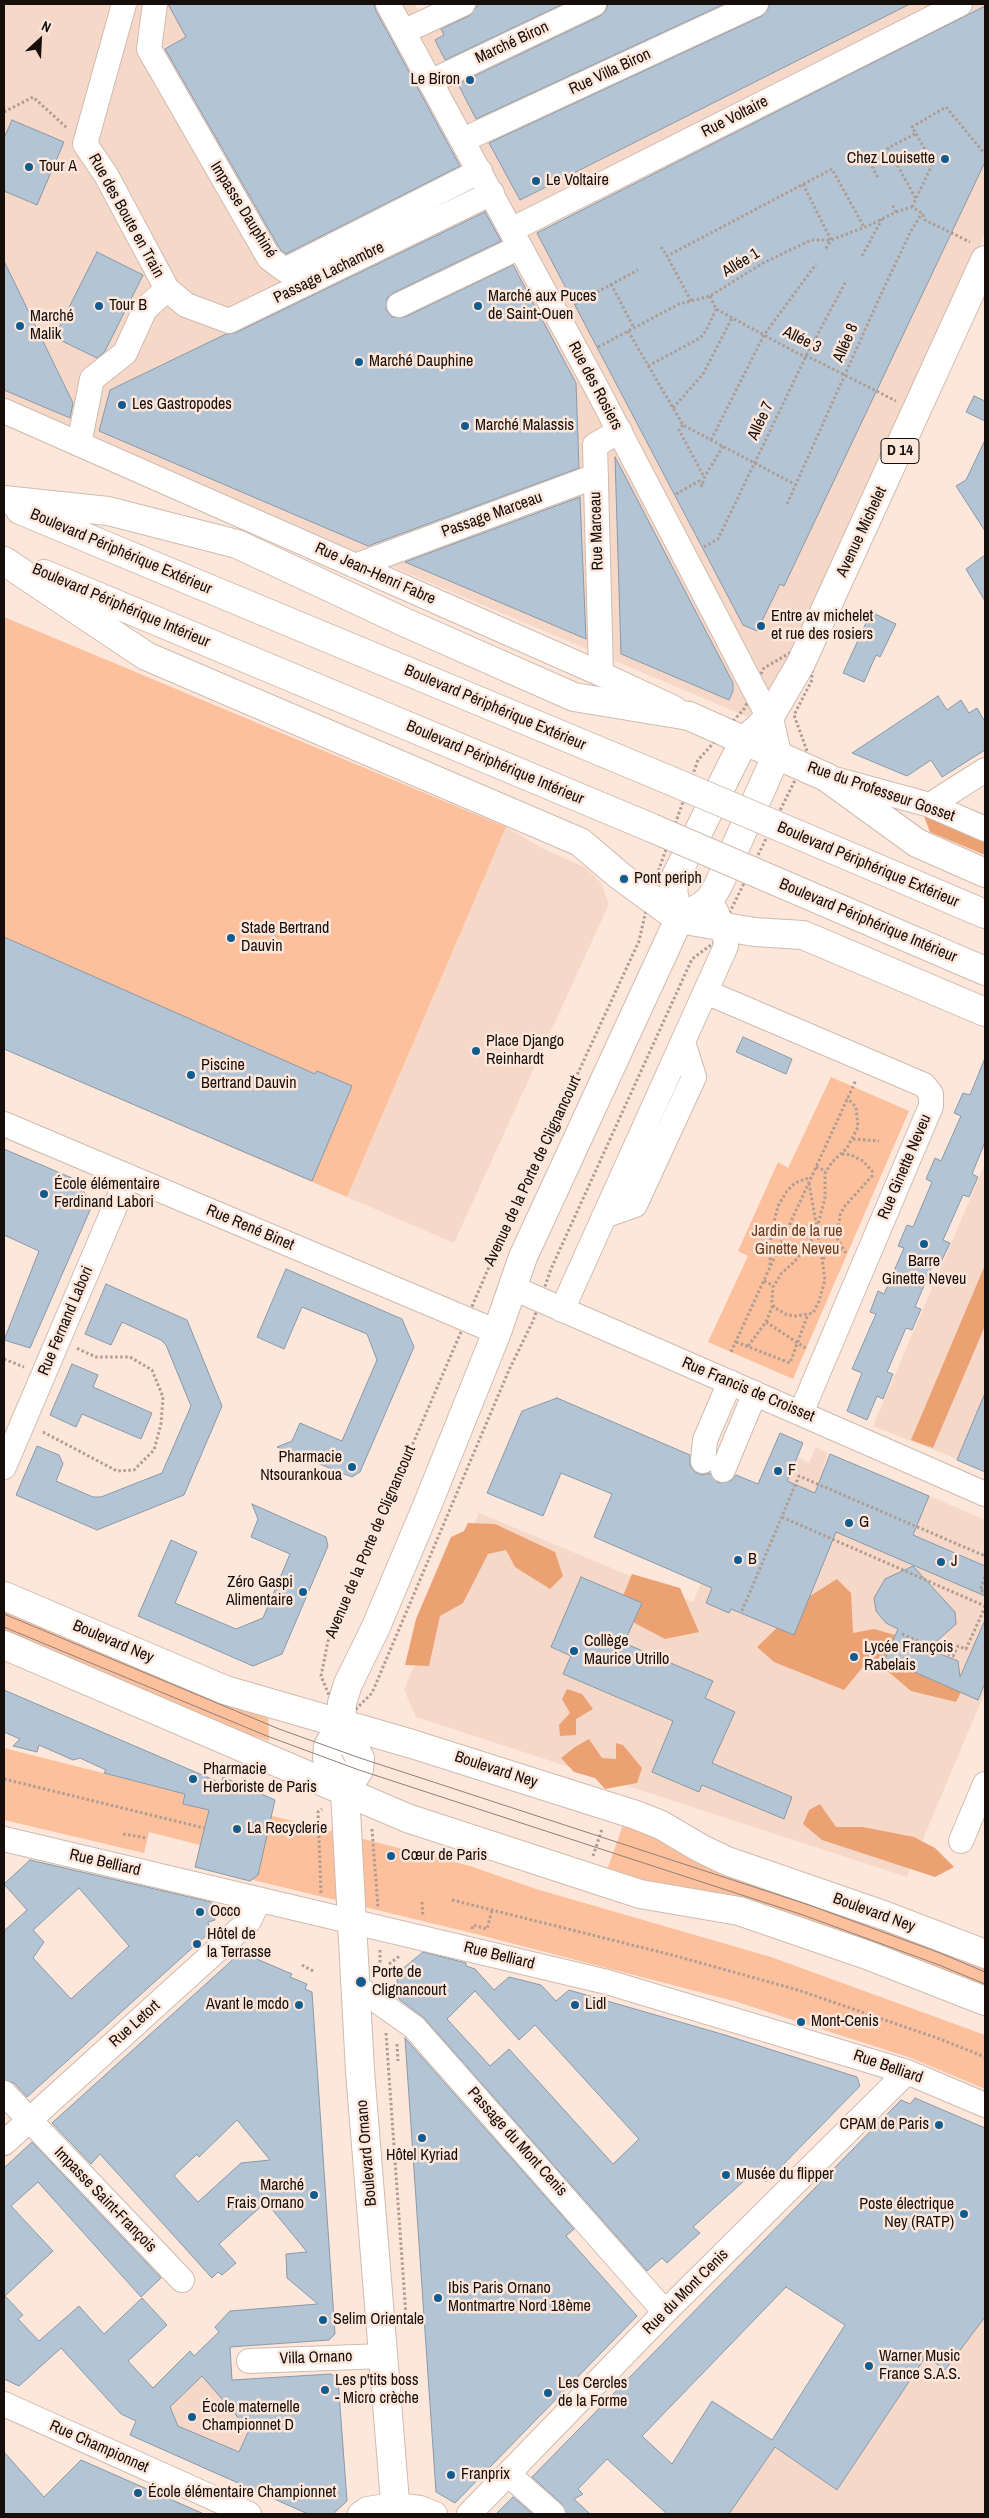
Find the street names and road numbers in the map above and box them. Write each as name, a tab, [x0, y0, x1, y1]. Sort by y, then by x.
street label: Marché Biron	[472, 18, 552, 68]
street label: Rue Villa Biron	[566, 45, 654, 99]
street label: Rue Voltaire	[698, 92, 772, 142]
street label: Rue des Boute en Train	[84, 151, 168, 281]
street label: Impasse Dauphiné	[206, 158, 280, 262]
street label: Passage Lachambre	[271, 238, 387, 308]
street label: Allée 1	[719, 244, 763, 282]
street label: Allée 8	[829, 321, 863, 365]
street label: Allée 3	[780, 323, 824, 357]
street label: Rue des Rosiers	[564, 338, 626, 434]
street label: Allée 7	[744, 399, 778, 443]
road number: D 14	[881, 438, 919, 464]
street label: Avenue Michelet	[833, 484, 891, 580]
street label: Passage Marceau	[439, 488, 545, 542]
street label: Rue Marceau	[586, 491, 608, 571]
street label: Boulevard Périphérique Extérieur	[27, 505, 215, 599]
street label: Rue Jean-Henri Fabre	[312, 539, 438, 609]
street label: Boulevard Périphérique Intérieur	[29, 560, 213, 652]
street label: Boulevard Périphérique Extérieur	[401, 661, 589, 755]
street label: Boulevard Périphérique Intérieur	[403, 717, 587, 809]
street label: Rue du Professeur Gosset	[805, 758, 957, 826]
street label: Boulevard Périphérique Extérieur	[774, 818, 962, 912]
street label: Boulevard Périphérique Intérieur	[776, 875, 960, 967]
street label: Avenue de la Porte de Clignancourt	[480, 1073, 586, 1269]
street label: Rue Ginette Neveu	[874, 1112, 936, 1222]
street label: Rue René Binet	[203, 1201, 297, 1255]
street label: Rue Fernand Labori	[34, 1263, 98, 1379]
street label: Rue Francis de Croisset	[679, 1353, 817, 1427]
street label: Avenue de la Porte de Clignancourt	[322, 1443, 420, 1641]
street label: Boulevard Ney	[70, 1616, 156, 1668]
street label: Boulevard Ney	[452, 1748, 540, 1792]
street label: Rue Belliard	[68, 1846, 142, 1880]
street label: Boulevard Ney	[830, 1889, 918, 1937]
street label: Rue Belliard	[462, 1938, 536, 1974]
street label: Rue Letort	[106, 1996, 164, 2052]
street label: Rue Belliard	[851, 2046, 925, 2088]
street label: Passage du Mont Cenis	[463, 2084, 571, 2200]
street label: Boulevard Ornano	[353, 2099, 381, 2207]
street label: Impasse Saint-François	[50, 2143, 160, 2257]
street label: Rue du Mont Cenis	[639, 2245, 733, 2339]
street label: Villa Ornano	[279, 2347, 353, 2369]
street label: Rue Championnet	[46, 2417, 152, 2477]

